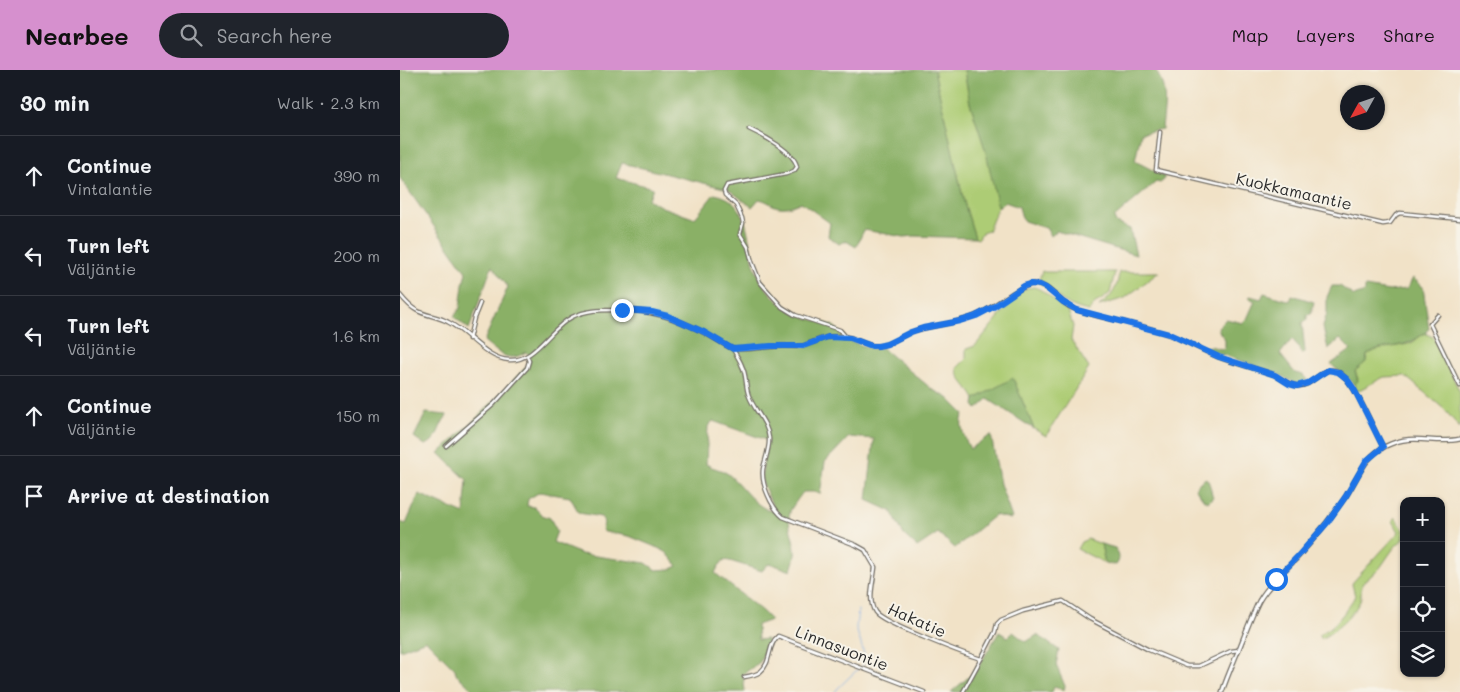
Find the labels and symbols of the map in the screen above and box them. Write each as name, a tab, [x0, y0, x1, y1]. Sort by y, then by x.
north arrow	[1340, 85, 1385, 130]
street label: Kuokkamaantie	[1234, 167, 1354, 214]
route end	[611, 299, 634, 322]
route start	[1265, 568, 1288, 591]
street label: Hakatie	[885, 597, 950, 642]
street label: Linnasuontie	[793, 620, 892, 675]

